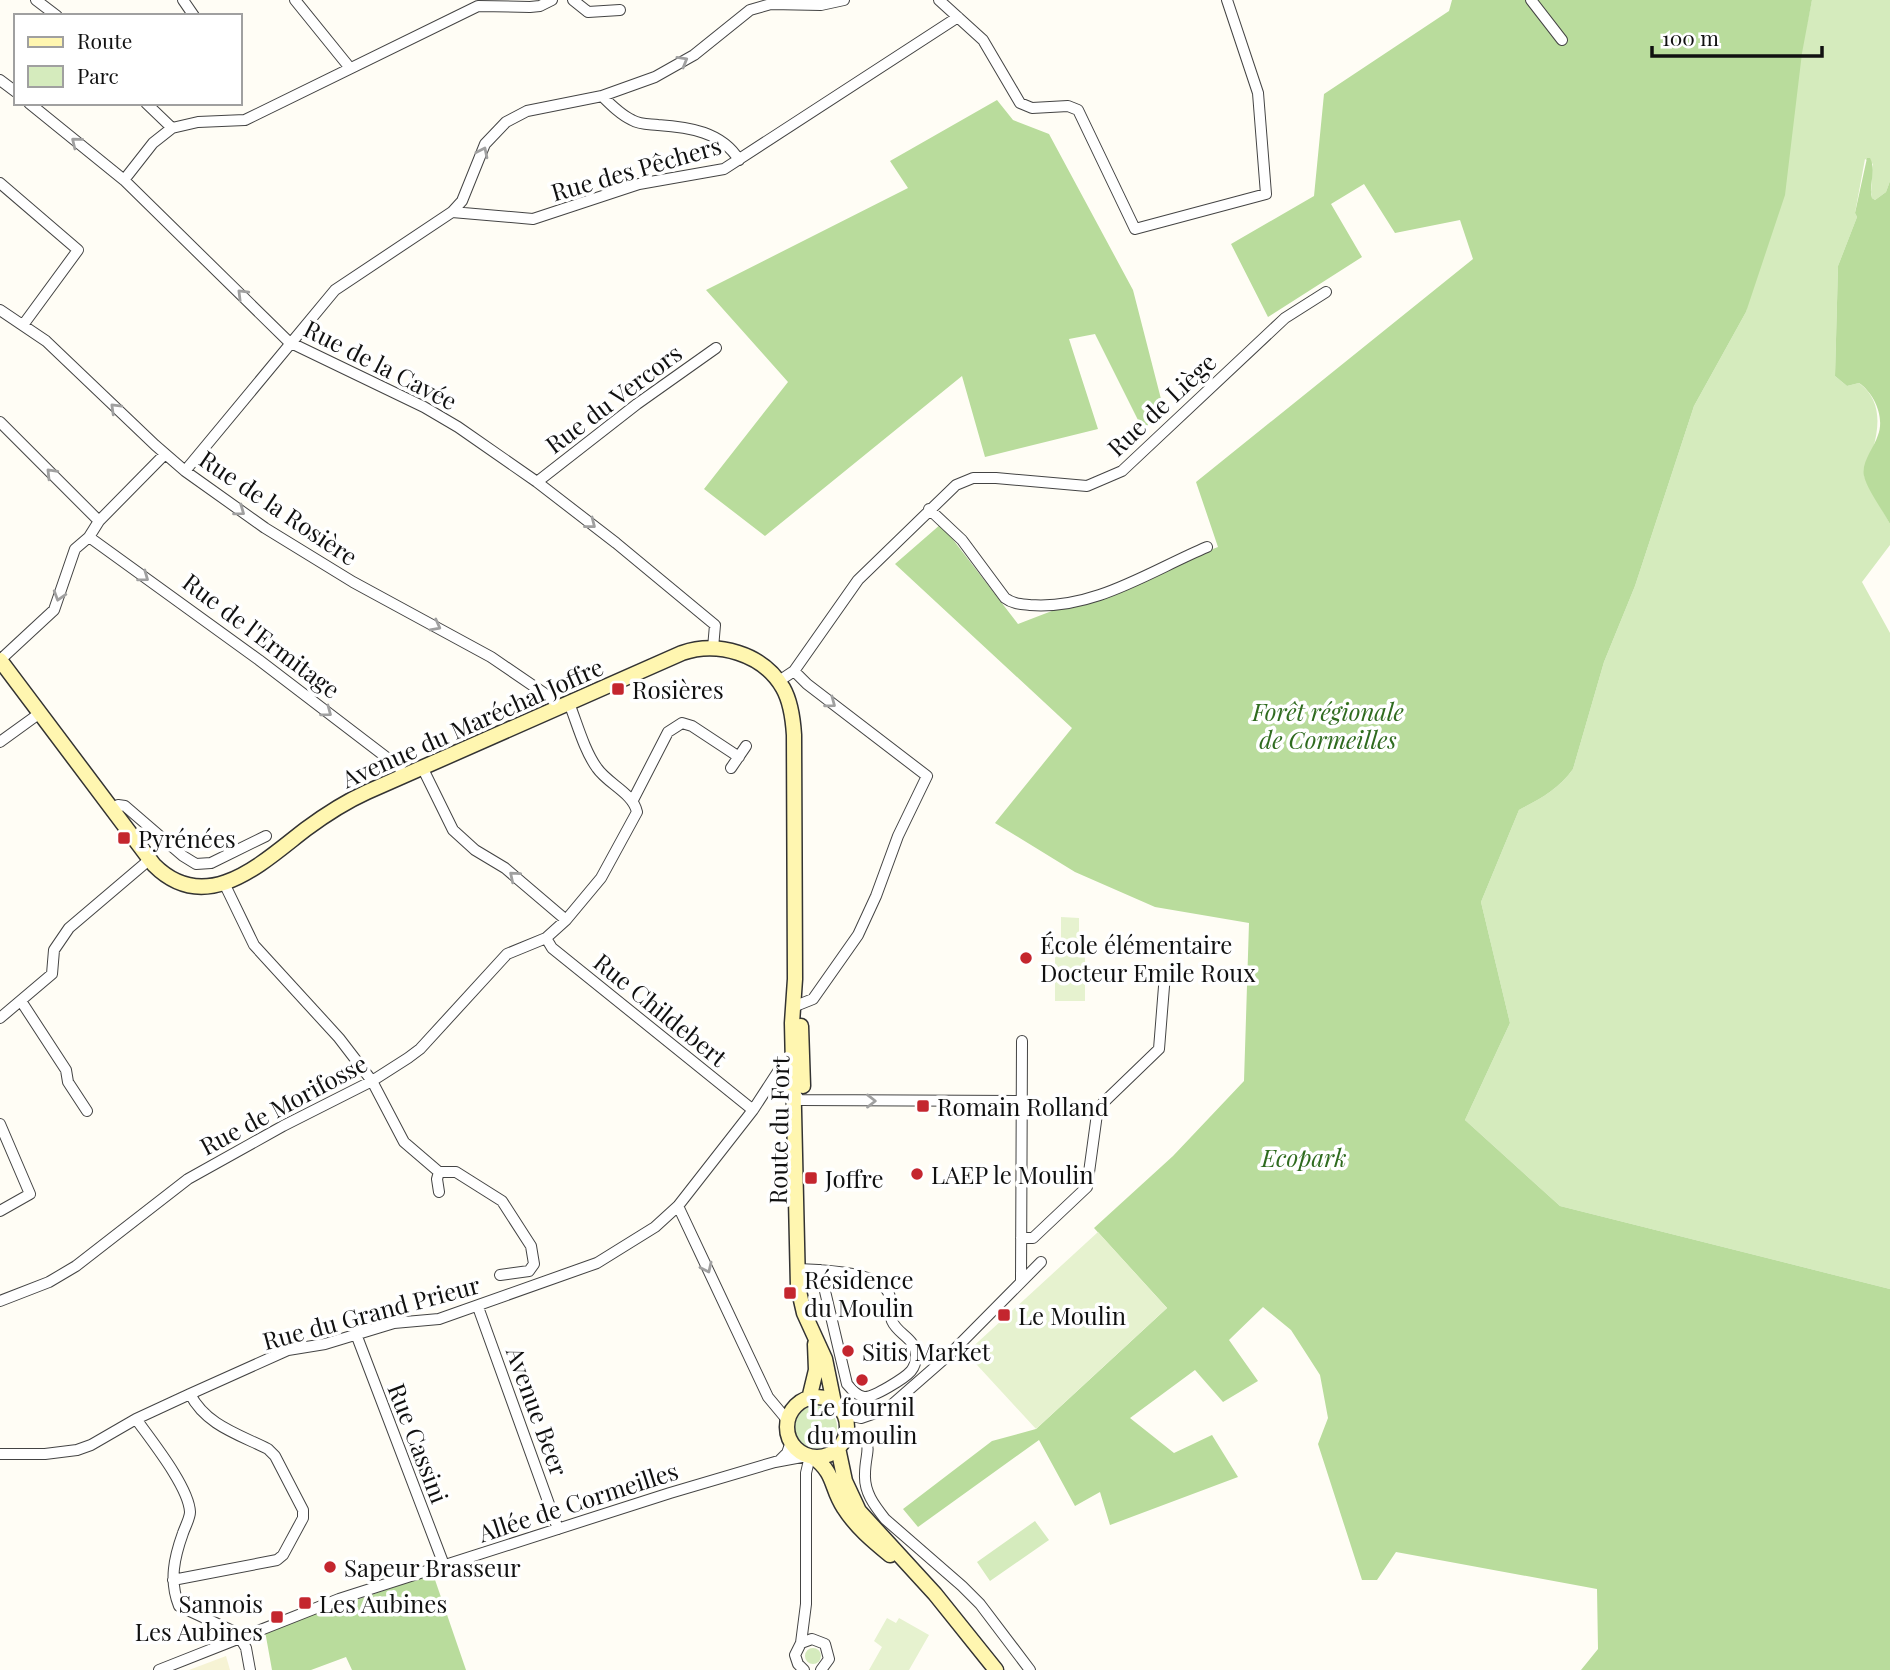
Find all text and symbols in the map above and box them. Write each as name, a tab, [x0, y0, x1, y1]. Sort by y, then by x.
legend	[14, 14, 242, 105]
scale bar	[1652, 14, 1822, 58]
text: 100 m	[1662, 23, 1719, 51]
text: Route	[77, 26, 132, 54]
one-way arrow	[676, 56, 689, 69]
text: Parc	[77, 61, 119, 89]
street label: Rue des Pêchers	[547, 128, 725, 208]
one-way arrow	[72, 137, 84, 150]
one-way arrow	[475, 147, 489, 159]
one-way arrow	[237, 289, 250, 302]
street label: Rue de la Cavée	[299, 312, 463, 416]
street label: Rue du Vercors	[538, 336, 688, 460]
street label: Rue de Liège	[1100, 345, 1222, 463]
one-way arrow	[110, 403, 123, 416]
street label: Rue de la Rosière	[194, 442, 364, 572]
one-way arrow	[46, 469, 59, 482]
one-way arrow	[232, 503, 245, 515]
one-way arrow	[583, 516, 596, 529]
street label: Rue de l'Ermitage	[177, 565, 347, 705]
one-way arrow	[137, 569, 149, 581]
one-way arrow	[52, 590, 67, 602]
one-way arrow	[429, 618, 441, 631]
street label: Avenue du Maréchal Joffre	[335, 650, 608, 795]
place label: Rosières	[632, 673, 724, 705]
marker: Rosières	[610, 681, 626, 697]
one-way arrow	[824, 695, 836, 708]
park label: Forêt régionale de Cormeilles	[1251, 695, 1404, 755]
one-way arrow	[320, 704, 332, 717]
place label: Pyrénées	[138, 822, 236, 854]
marker: Pyrénées	[116, 830, 132, 846]
one-way arrow	[510, 872, 523, 884]
place label: École élémentaire Docteur Emile Roux	[1040, 928, 1256, 988]
street label: Rue Childebert	[588, 945, 735, 1073]
marker: École élémentaire Docteur Emile Roux	[1018, 950, 1034, 966]
street label: Rue de Morifosse	[194, 1046, 372, 1162]
street label: Route du Fort	[761, 1055, 795, 1205]
place label: Romain Rolland	[937, 1090, 1109, 1122]
one-way arrow	[865, 1093, 876, 1108]
marker: Romain Rolland	[915, 1098, 931, 1114]
park label: Ecopark	[1260, 1141, 1347, 1173]
place label: LAEP le Moulin	[931, 1158, 1094, 1190]
place label: Joffre	[824, 1162, 884, 1194]
marker: LAEP le Moulin	[909, 1166, 925, 1182]
marker: Joffre	[803, 1170, 819, 1186]
one-way arrow	[699, 1261, 713, 1273]
place label: Résidence du Moulin	[804, 1263, 914, 1323]
street label: Rue du Grand Prieur	[259, 1268, 484, 1356]
marker: Résidence du Moulin	[782, 1285, 798, 1301]
place label: Le Moulin	[1018, 1299, 1126, 1331]
marker: Le Moulin	[996, 1307, 1012, 1323]
place label: Sitis Market	[862, 1335, 991, 1367]
street label: Avenue Beer	[500, 1341, 576, 1480]
marker: Sitis Market	[840, 1343, 856, 1359]
marker: Le fournil du moulin	[854, 1372, 870, 1388]
street label: Rue Cassini	[381, 1378, 457, 1508]
place label: Le fournil du moulin	[807, 1390, 917, 1450]
street label: Allée de Cormeilles	[473, 1454, 682, 1549]
place label: Sapeur Brasseur	[344, 1551, 521, 1583]
marker: Sapeur Brasseur	[322, 1559, 338, 1575]
place label: Sannois Les Aubines	[135, 1587, 263, 1647]
place label: Les Aubines	[319, 1587, 447, 1619]
marker: Les Aubines	[297, 1595, 313, 1611]
marker: Sannois Les Aubines	[269, 1609, 285, 1625]

